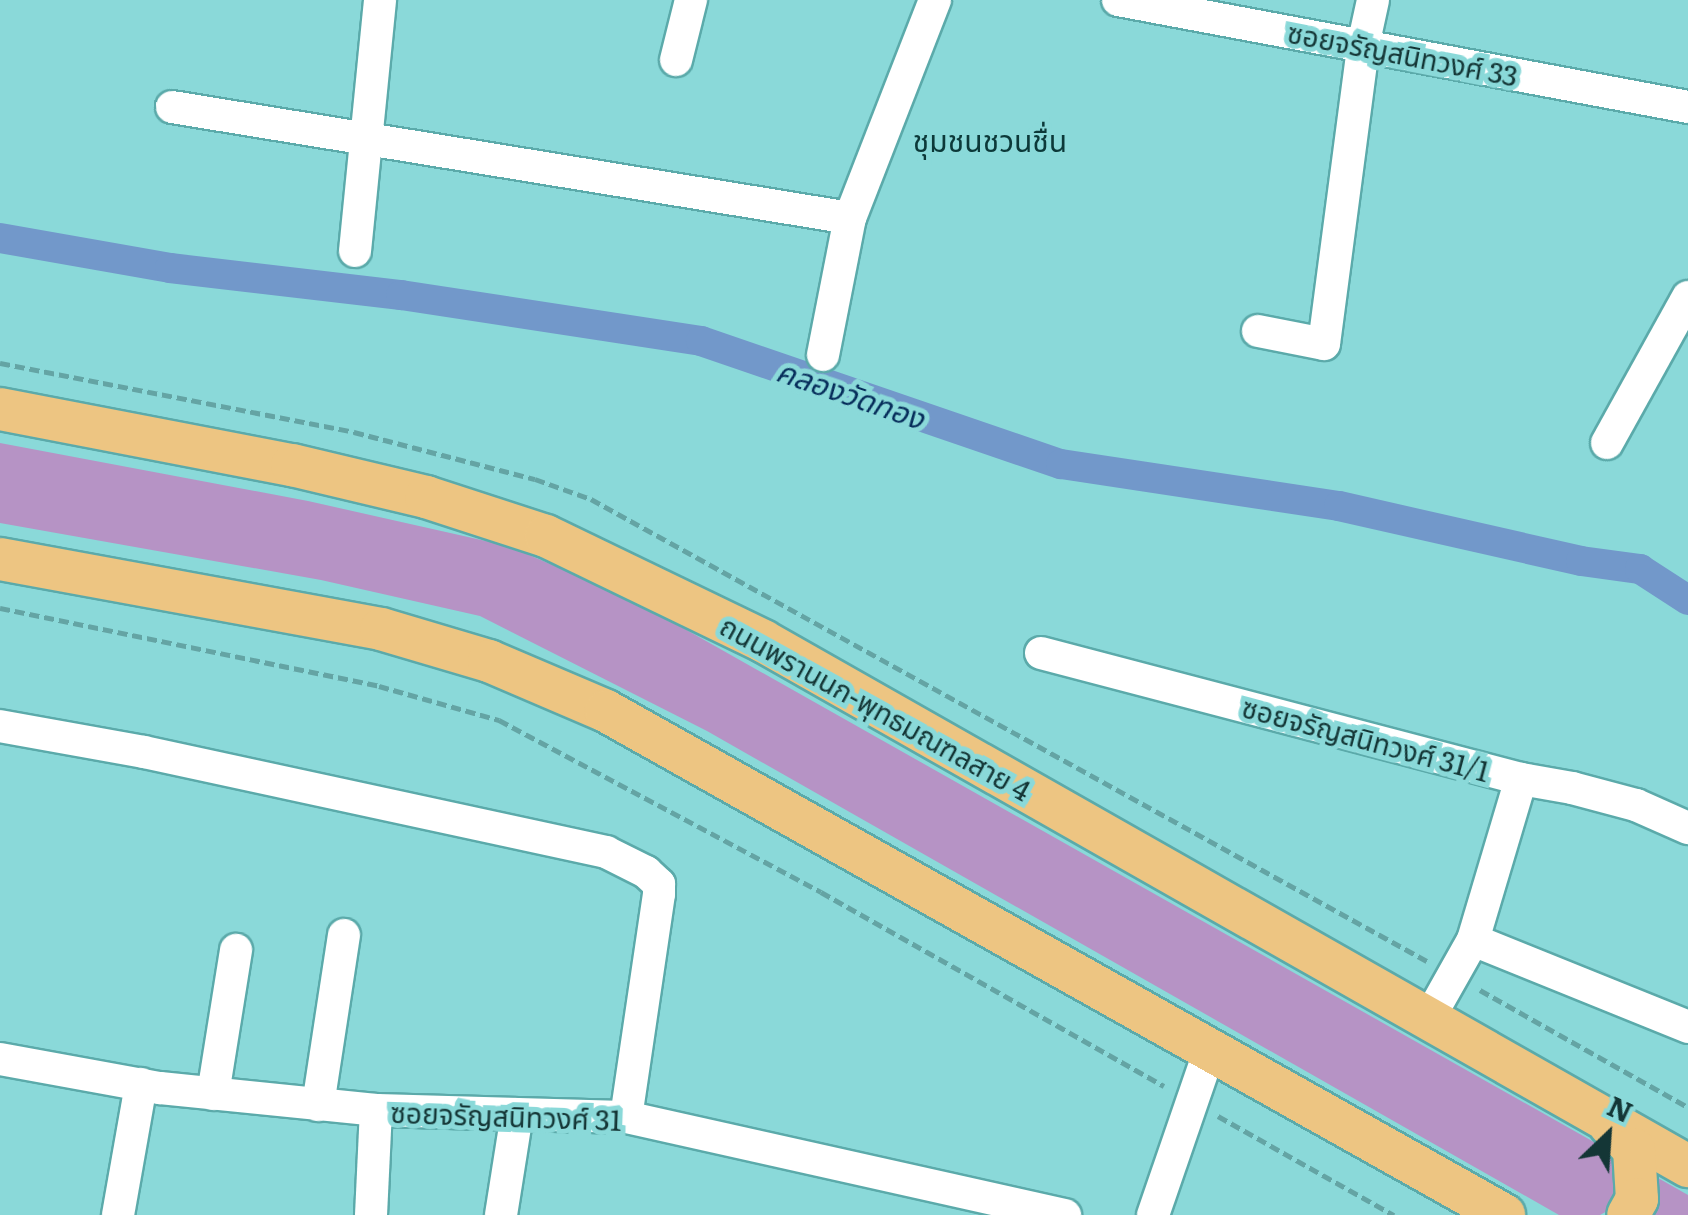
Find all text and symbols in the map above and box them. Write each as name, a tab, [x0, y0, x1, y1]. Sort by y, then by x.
street label: ซอยจรัญสนิทวงศ์ 33	[1285, 14, 1521, 92]
district label: ชุมชนชวนชื่น	[913, 121, 1067, 157]
water label: คลองวัดทอง	[772, 351, 930, 435]
street label: ถนนพรานนก-พุทธมณฑลสาย 4	[715, 608, 1037, 806]
street label: ซอยจรัญสนิทวงศ์ 31/1	[1239, 689, 1493, 787]
text: N	[1601, 1084, 1640, 1132]
north arrow	[1558, 1085, 1658, 1185]
street label: ซอยจรัญสนิทวงศ์ 31	[390, 1094, 622, 1136]

